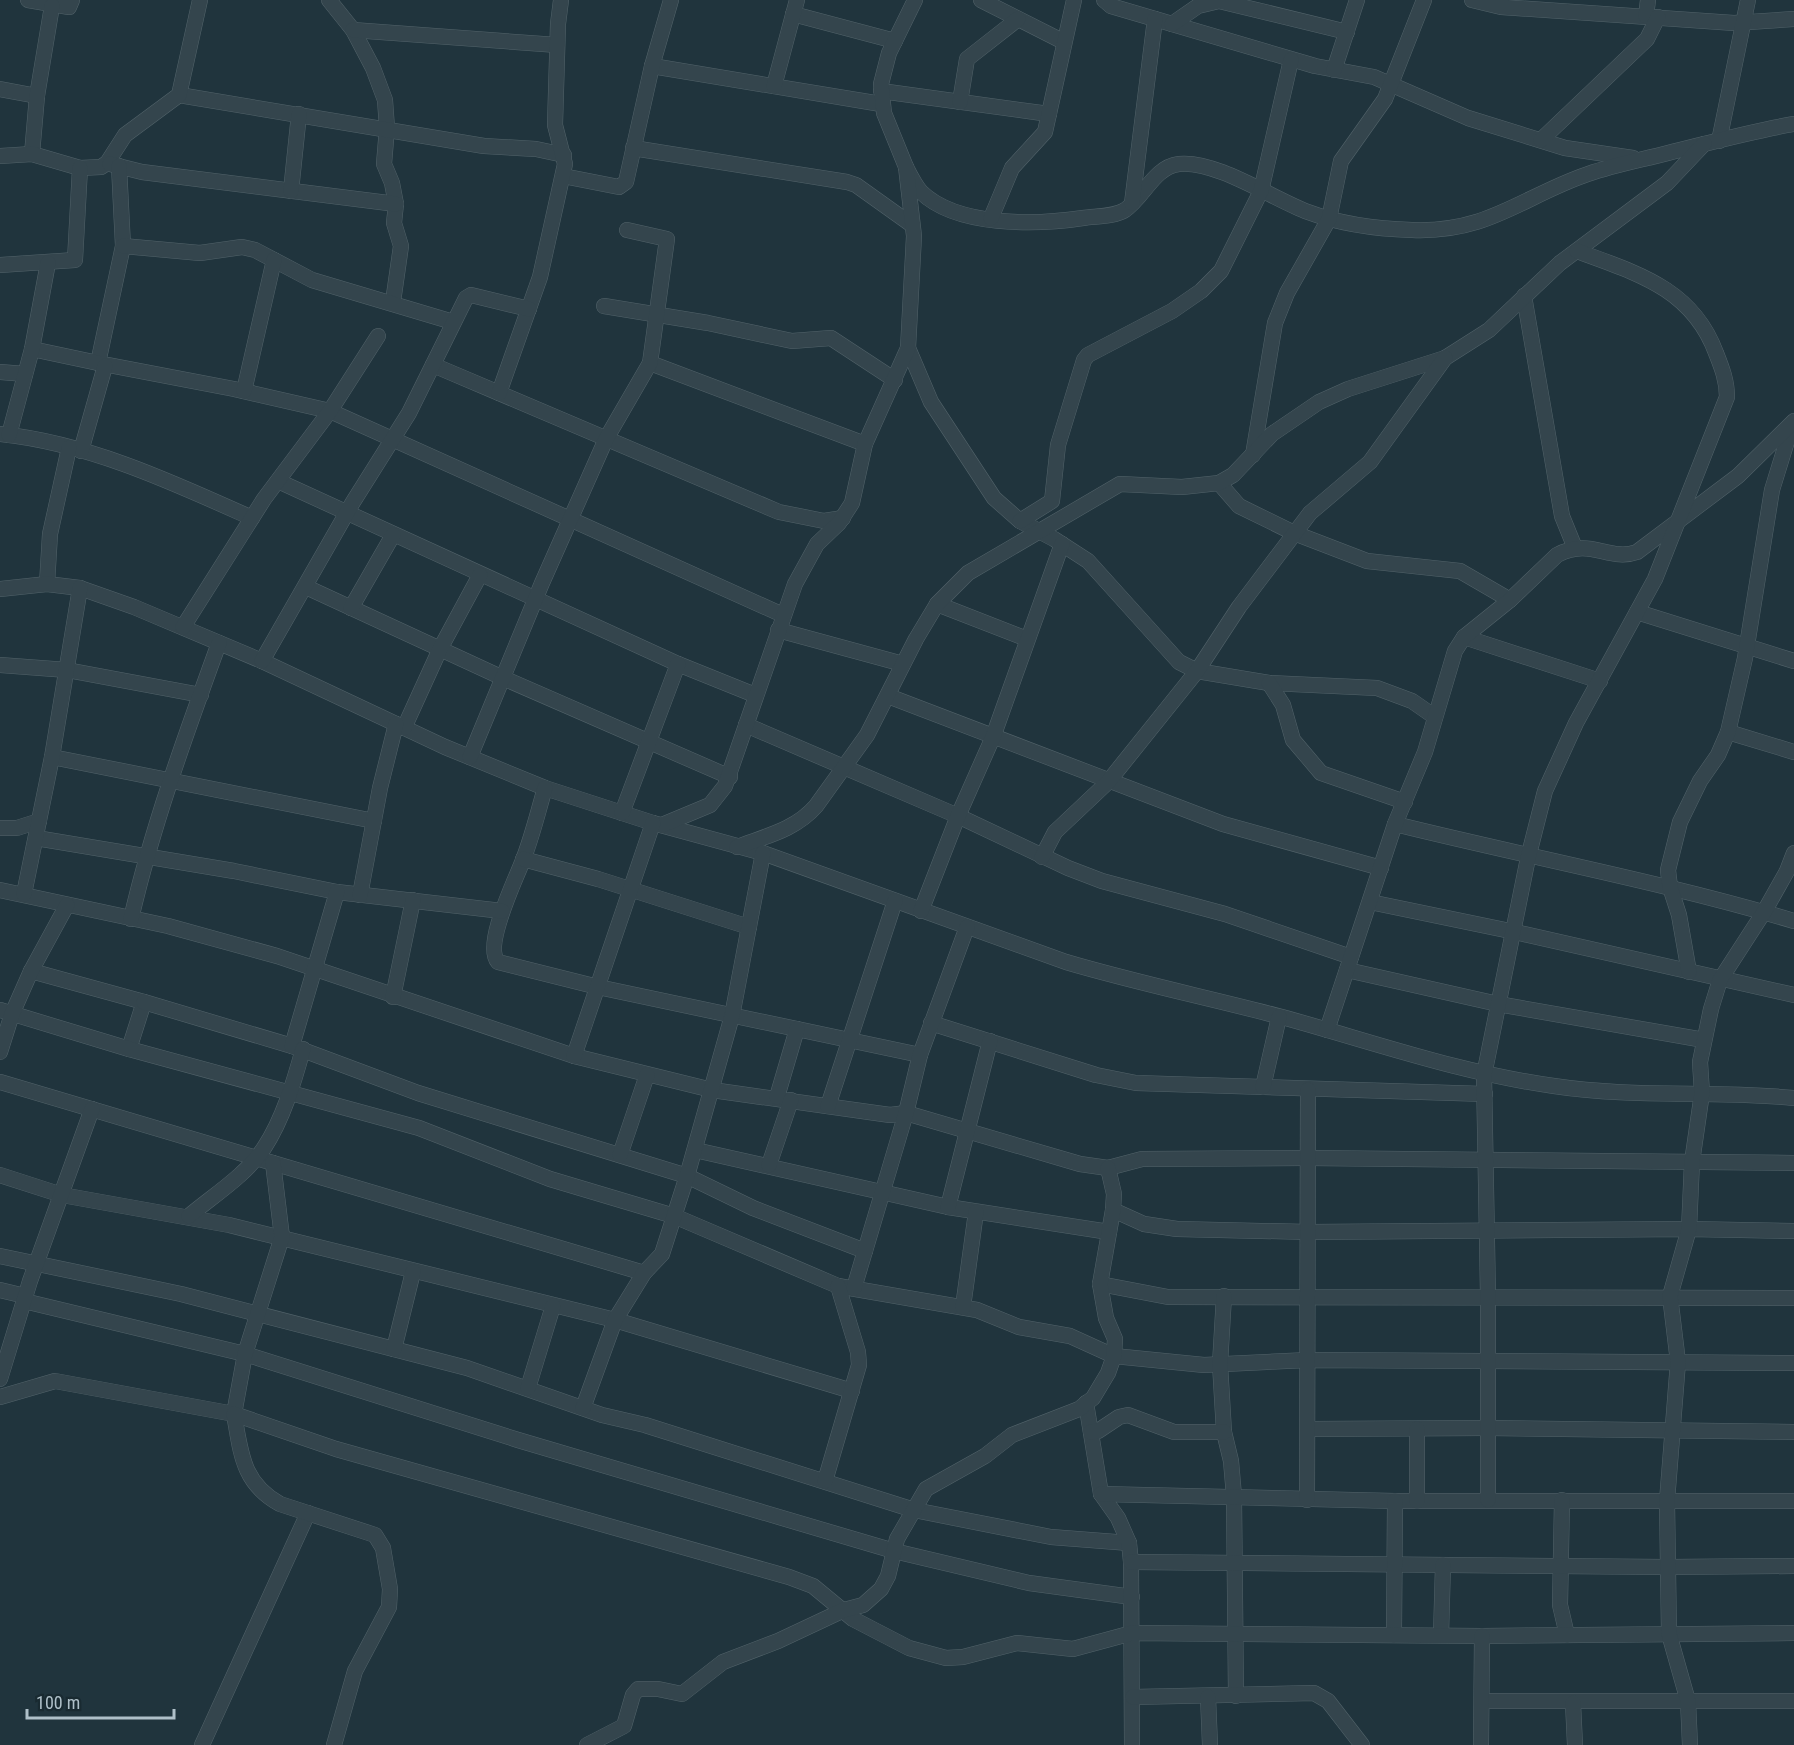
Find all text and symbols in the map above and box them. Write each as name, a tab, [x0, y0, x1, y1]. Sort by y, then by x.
scale bar	[27, 1682, 174, 1720]
text: 100 m	[36, 1692, 80, 1713]

